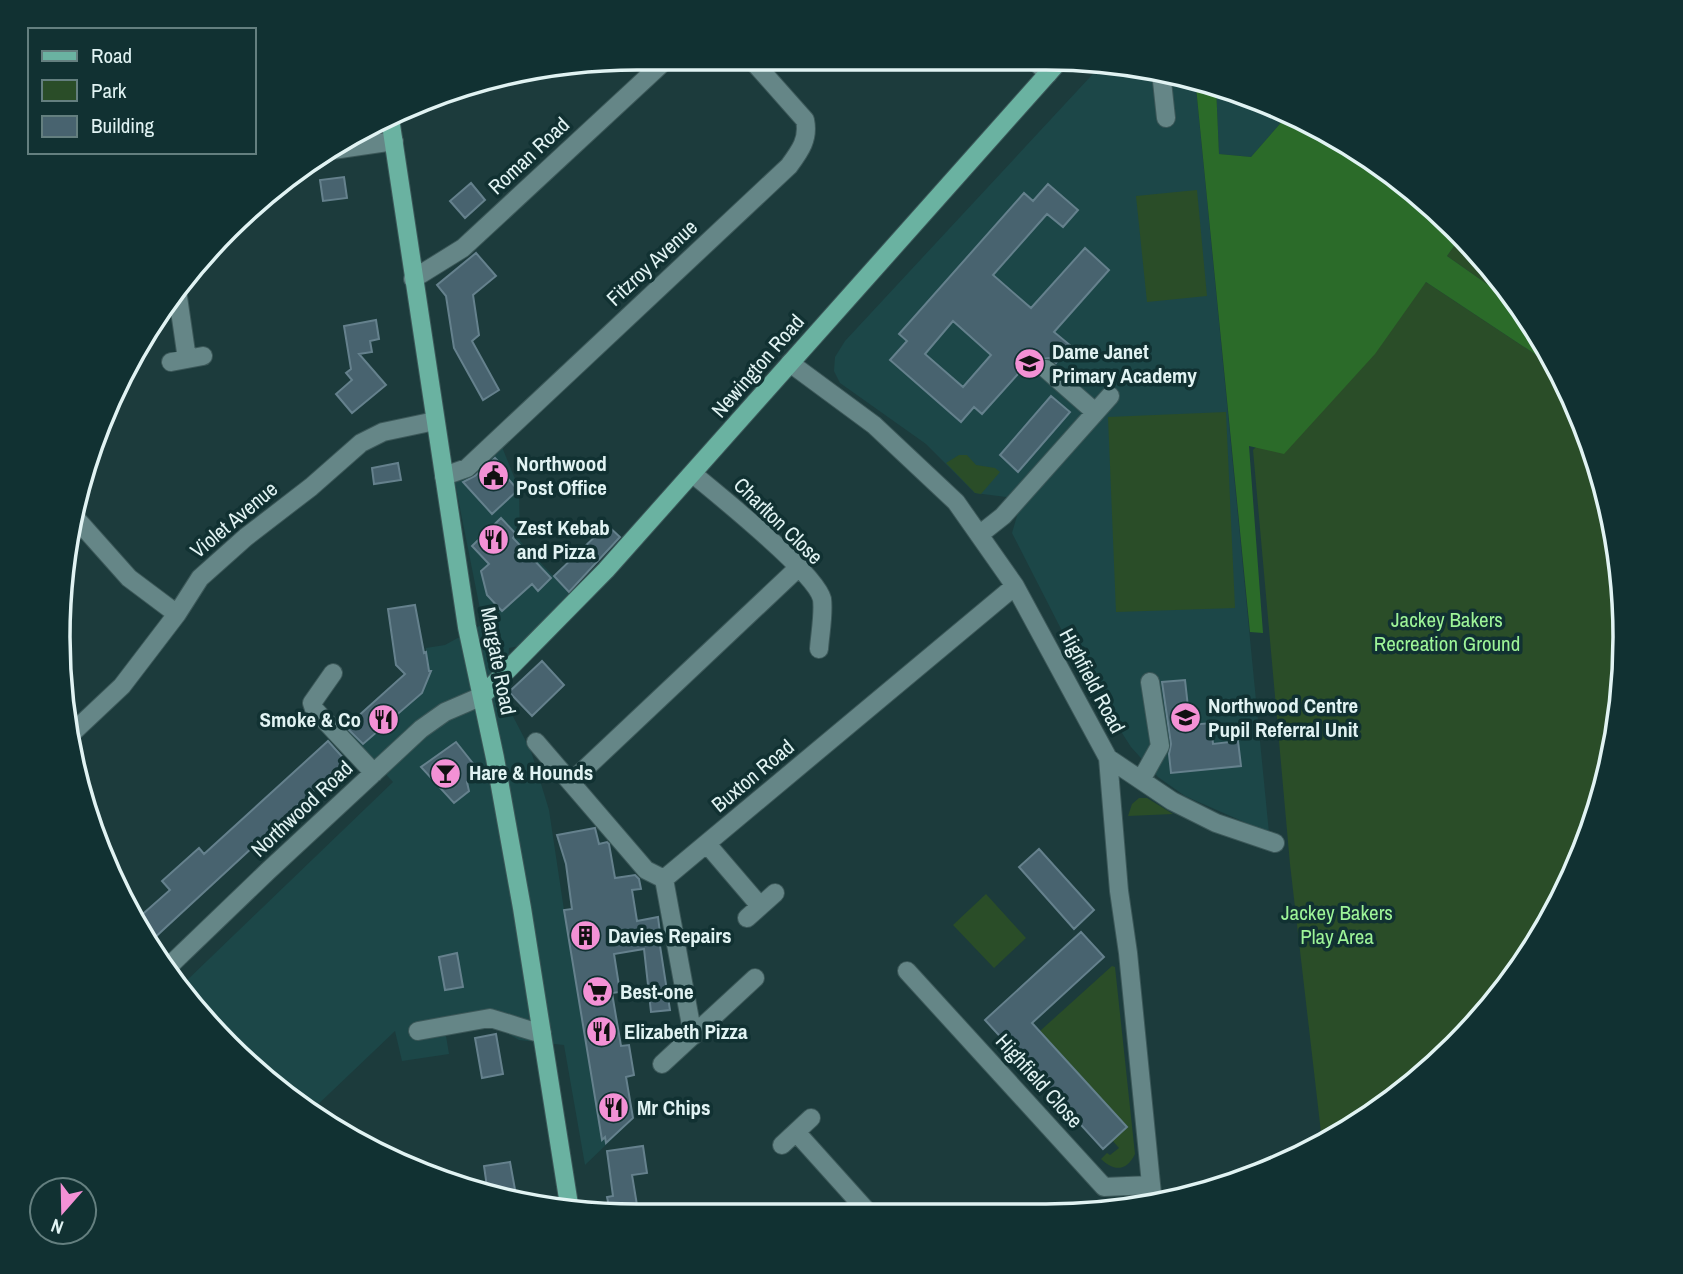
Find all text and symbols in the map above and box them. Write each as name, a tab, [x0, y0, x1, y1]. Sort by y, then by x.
legend	[28, 28, 256, 154]
text: Road	[91, 41, 132, 70]
text: Park	[91, 76, 127, 105]
street label: Roman Road	[482, 110, 576, 201]
text: Building	[91, 111, 155, 140]
street label: Fitzroy Avenue	[600, 213, 703, 312]
street label: Newington Road	[705, 308, 811, 424]
place label: Dame Janet Primary Academy	[1052, 337, 1197, 390]
school or university icon: Dame Janet Primary Academy	[1012, 347, 1046, 381]
place label: Northwood Post Office	[516, 449, 607, 502]
public building icon: Northwood Post Office	[476, 459, 510, 493]
street label: Charlton Close	[727, 471, 829, 571]
street label: Violet Avenue	[184, 475, 283, 565]
place label: Zest Kebab and Pizza	[517, 513, 610, 566]
restaurant icon: Zest Kebab and Pizza	[477, 523, 511, 557]
street label: Margate Road	[474, 605, 523, 717]
park label: Jackey Bakers Recreation Ground	[1374, 605, 1520, 658]
street label: Highfield Road	[1053, 623, 1132, 738]
place label: Northwood Centre Pupil Referral Unit	[1208, 691, 1359, 744]
school or university icon: Northwood Centre Pupil Referral Unit	[1168, 701, 1202, 735]
restaurant icon: Smoke & Co	[367, 703, 401, 737]
place label: Smoke & Co	[260, 705, 361, 734]
street label: Buxton Road	[705, 733, 800, 819]
street label: Northwood Road	[245, 754, 359, 863]
bar icon: Hare & Hounds	[429, 756, 463, 790]
place label: Hare & Hounds	[469, 758, 593, 787]
park label: Jackey Bakers Play Area	[1281, 898, 1393, 951]
building icon: Davies Repairs	[568, 919, 602, 953]
place label: Davies Repairs	[608, 921, 731, 950]
supermarket icon: Best-one	[580, 975, 614, 1009]
place label: Best-one	[620, 977, 694, 1006]
restaurant icon: Elizabeth Pizza	[584, 1015, 618, 1049]
place label: Elizabeth Pizza	[624, 1017, 748, 1046]
street label: Highfield Close	[989, 1027, 1090, 1134]
restaurant icon: Mr Chips	[597, 1091, 631, 1125]
place label: Mr Chips	[637, 1093, 711, 1122]
north arrow	[28, 1176, 98, 1246]
text: N	[47, 1213, 67, 1241]

